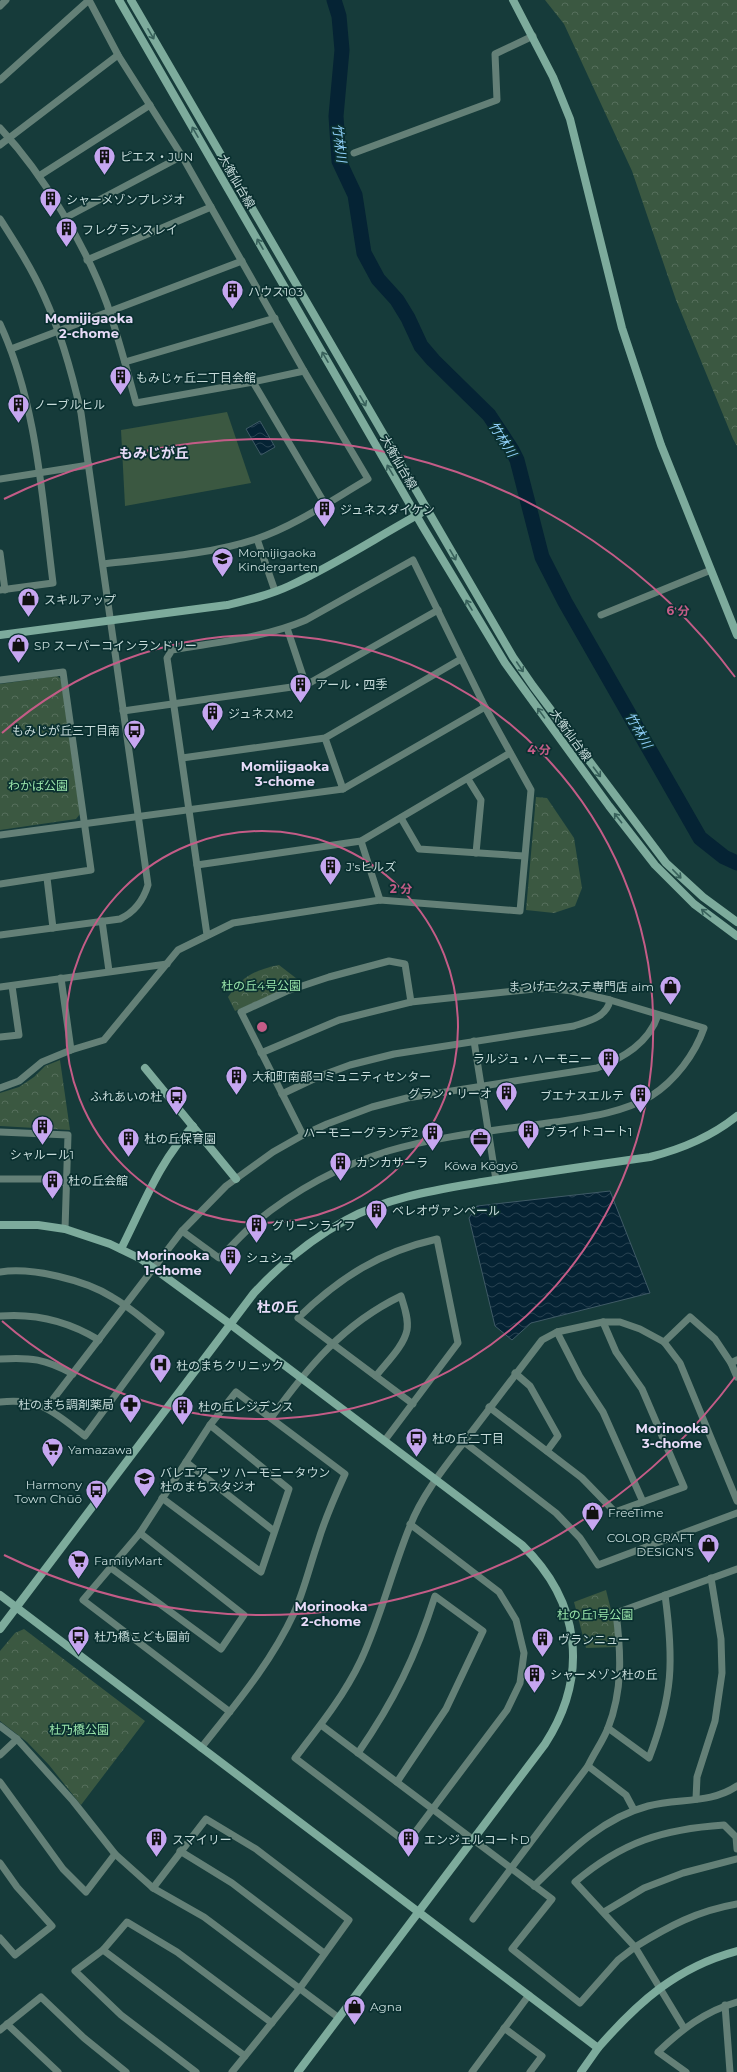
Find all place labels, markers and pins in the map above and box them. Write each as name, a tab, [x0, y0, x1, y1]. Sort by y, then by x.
building icon: ピエス・JUN	[91, 143, 117, 176]
place label: ピエス・JUN	[120, 149, 193, 164]
building icon: シャーメゾンプレジオ	[38, 186, 64, 219]
place label: シャーメゾンプレジオ	[66, 192, 185, 207]
building icon: フレグランスレイ	[54, 216, 80, 249]
place label: フレグランスレイ	[82, 222, 178, 237]
building icon: ハウス103	[220, 278, 246, 311]
place label: ハウス103	[248, 284, 303, 299]
building icon: もみじヶ丘二丁目会館	[107, 364, 133, 397]
place label: もみじヶ丘二丁目会館	[136, 370, 256, 385]
building icon: ノーブルヒル	[5, 391, 31, 424]
place label: ノーブルヒル	[34, 397, 105, 412]
building icon: ジュネスダイケン	[312, 496, 338, 529]
place label: ジュネスダイケン	[340, 502, 435, 517]
place label: Momijigaoka Kindergarten	[238, 545, 318, 574]
school or university icon: Momijigaoka Kindergarten	[210, 546, 236, 579]
shop icon: スキルアップ	[15, 586, 41, 619]
place label: スキルアップ	[44, 592, 116, 607]
shop icon: SP スーパーコインランドリー	[6, 632, 32, 665]
place label: SP スーパーコインランドリー	[34, 638, 197, 653]
building icon: アール・四季	[287, 671, 313, 704]
place label: アール・四季	[316, 677, 387, 692]
building icon: ジュネスM2	[200, 700, 226, 733]
place label: ジュネスM2	[228, 706, 294, 721]
bus stop icon: もみじが丘三丁目南	[122, 717, 148, 750]
place label: もみじが丘三丁目南	[12, 723, 120, 738]
building icon: J'sヒルズ	[317, 853, 343, 886]
place label: J'sヒルズ	[345, 859, 396, 874]
shop icon: まつげエクステ専門店 aim	[657, 973, 683, 1006]
place label: まつげエクステ専門店 aim	[508, 979, 654, 994]
centre of rings	[255, 1020, 269, 1034]
building icon: ラルジュ・ハーモニー	[595, 1045, 621, 1078]
place label: ラルジュ・ハーモニー	[473, 1051, 592, 1066]
building icon: 大和町南部コミュニティセンター	[224, 1063, 250, 1096]
place label: 大和町南部コミュニティセンター	[252, 1069, 431, 1084]
building icon: グラン・リーオ	[494, 1080, 520, 1113]
building icon: ブエナスエルテ	[627, 1082, 653, 1115]
bus stop icon: ふれあいの杜	[164, 1083, 190, 1116]
place label: グラン・リーオ	[408, 1086, 492, 1101]
place label: ブエナスエルテ	[540, 1088, 624, 1103]
place label: ふれあいの杜	[90, 1089, 162, 1104]
building icon: シャルール1	[29, 1114, 55, 1147]
building icon: ブライトコート1	[516, 1118, 542, 1151]
building icon: ハーモニーグランデ2	[420, 1119, 446, 1152]
place label: ブライトコート1	[544, 1124, 632, 1139]
building icon: 杜の丘保育園	[116, 1125, 142, 1158]
place label: ハーモニーグランデ2	[303, 1125, 418, 1140]
office icon: Kōwa Kōgyō	[468, 1125, 494, 1158]
place label: 杜の丘保育園	[144, 1131, 216, 1146]
place label: シャルール1	[10, 1147, 74, 1162]
building icon: カンカサーラ	[328, 1149, 354, 1182]
place label: カンカサーラ	[356, 1155, 428, 1170]
place label: Kōwa Kōgyō	[444, 1158, 518, 1173]
building icon: 杜の丘会館	[40, 1167, 66, 1200]
place label: 杜の丘会館	[68, 1173, 128, 1188]
building icon: ベレオヴァンベール	[364, 1197, 390, 1230]
place label: ベレオヴァンベール	[392, 1203, 500, 1218]
building icon: グリーンライフ	[243, 1212, 269, 1245]
place label: グリーンライフ	[272, 1218, 355, 1233]
building icon: シュシュ	[217, 1244, 243, 1277]
place label: シュシュ	[246, 1250, 294, 1265]
hospital icon: 杜のまちクリニック	[147, 1352, 173, 1385]
place label: 杜のまちクリニック	[176, 1358, 284, 1373]
pharmacy icon: 杜のまち調剤薬局	[117, 1391, 143, 1424]
building icon: 杜の丘レジデンス	[169, 1393, 195, 1426]
place label: 杜のまち調剤薬局	[18, 1397, 114, 1412]
place label: 杜の丘レジデンス	[198, 1399, 294, 1414]
bus stop icon: 杜の丘二丁目	[403, 1425, 429, 1458]
place label: 杜の丘二丁目	[432, 1431, 504, 1446]
supermarket icon: Yamazawa	[40, 1436, 66, 1469]
place label: Yamazawa	[68, 1442, 132, 1457]
place label: バレエアーツ ハーモニータウン 杜のまちスタジオ	[160, 1465, 330, 1494]
school or university icon: バレエアーツ ハーモニータウン 杜のまちスタジオ	[131, 1466, 157, 1499]
place label: Harmony Town Chūō	[14, 1477, 82, 1506]
bus stop icon: Harmony Town Chūō	[84, 1478, 110, 1511]
shop icon: FreeTime	[579, 1499, 605, 1532]
place label: FreeTime	[608, 1505, 664, 1520]
place label: COLOR CRAFT DESIGN'S	[607, 1530, 694, 1559]
shop icon: COLOR CRAFT DESIGN'S	[696, 1531, 722, 1564]
supermarket icon: FamilyMart	[66, 1547, 92, 1580]
place label: FamilyMart	[94, 1553, 163, 1568]
bus stop icon: 杜乃橋こども園前	[66, 1623, 92, 1656]
building icon: ヴランニュー	[530, 1626, 556, 1659]
place label: 杜乃橋こども園前	[94, 1629, 190, 1644]
place label: ヴランニュー	[558, 1632, 630, 1647]
building icon: シャーメゾン杜の丘	[521, 1661, 547, 1694]
place label: シャーメゾン杜の丘	[550, 1667, 658, 1682]
building icon: スマイリー	[144, 1826, 170, 1859]
building icon: エンジェルコートD	[396, 1826, 422, 1859]
place label: スマイリー	[172, 1832, 232, 1847]
place label: エンジェルコートD	[424, 1832, 530, 1847]
shop icon: Agna	[342, 1993, 368, 2026]
place label: Agna	[370, 1999, 402, 2014]

